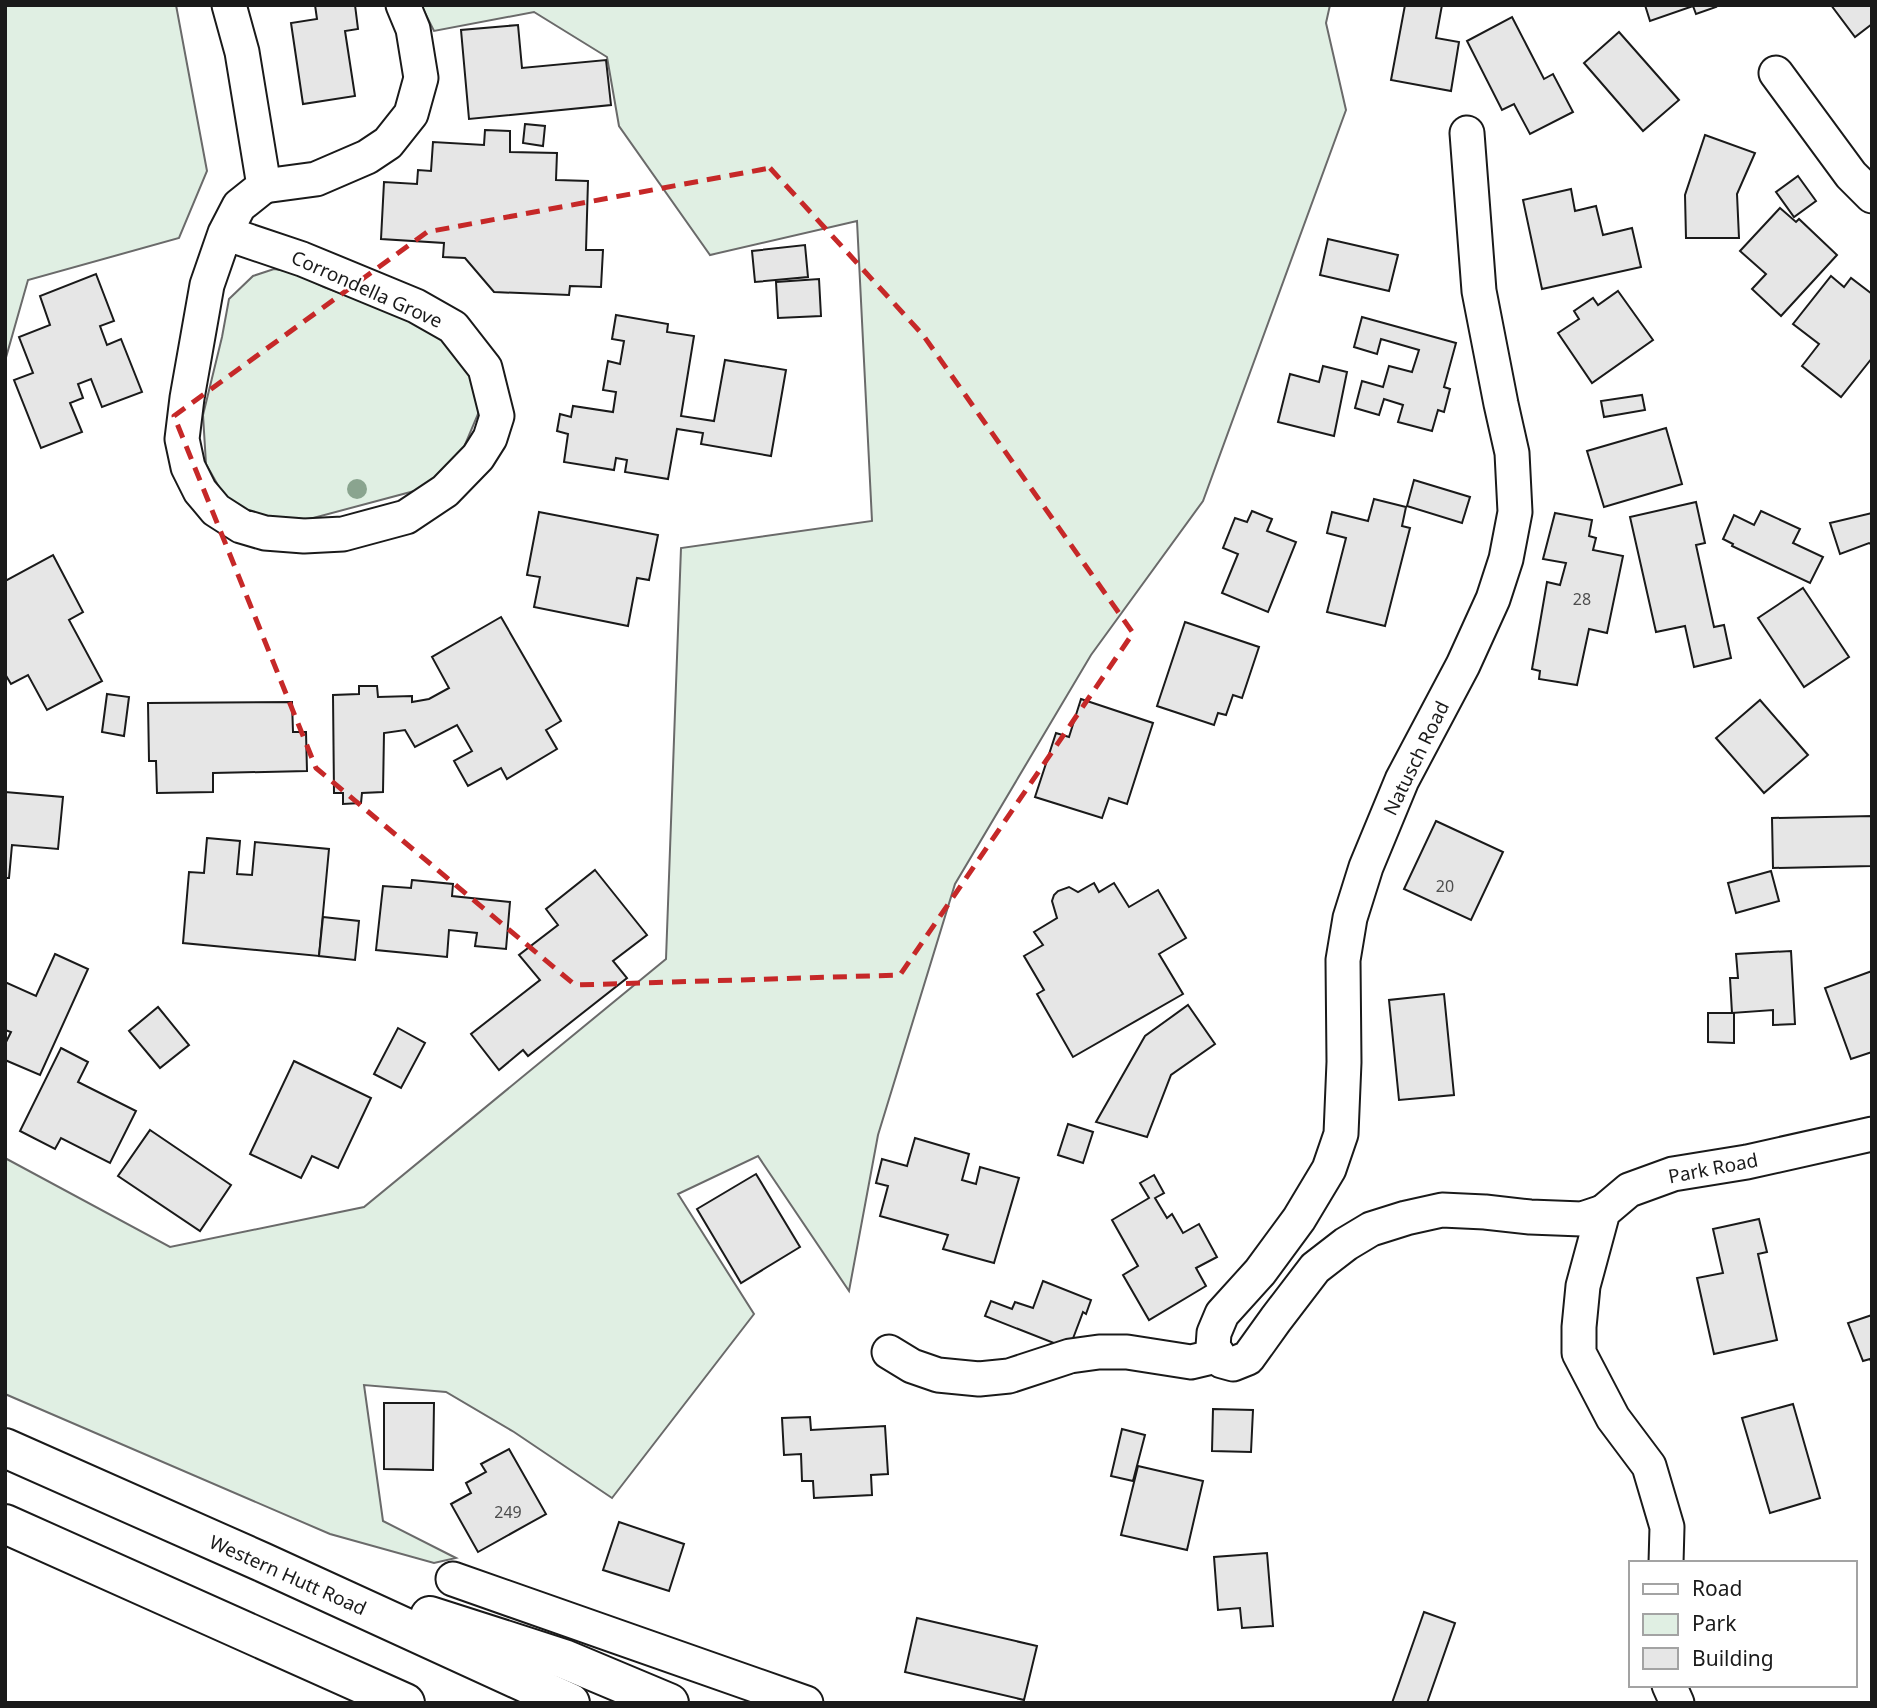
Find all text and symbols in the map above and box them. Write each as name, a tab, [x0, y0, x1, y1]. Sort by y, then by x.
street label: Corrondella Grove	[287, 244, 447, 334]
house number: 28	[1573, 588, 1591, 610]
street label: Natusch Road	[1377, 696, 1455, 820]
house number: 20	[1436, 875, 1454, 897]
street label: Park Road	[1666, 1147, 1760, 1189]
house number: 249	[494, 1501, 522, 1523]
street label: Western Hutt Road	[205, 1529, 371, 1621]
legend	[1629, 1561, 1856, 1687]
text: Road	[1692, 1574, 1742, 1602]
text: Park	[1692, 1609, 1737, 1637]
text: Building	[1692, 1644, 1774, 1672]

